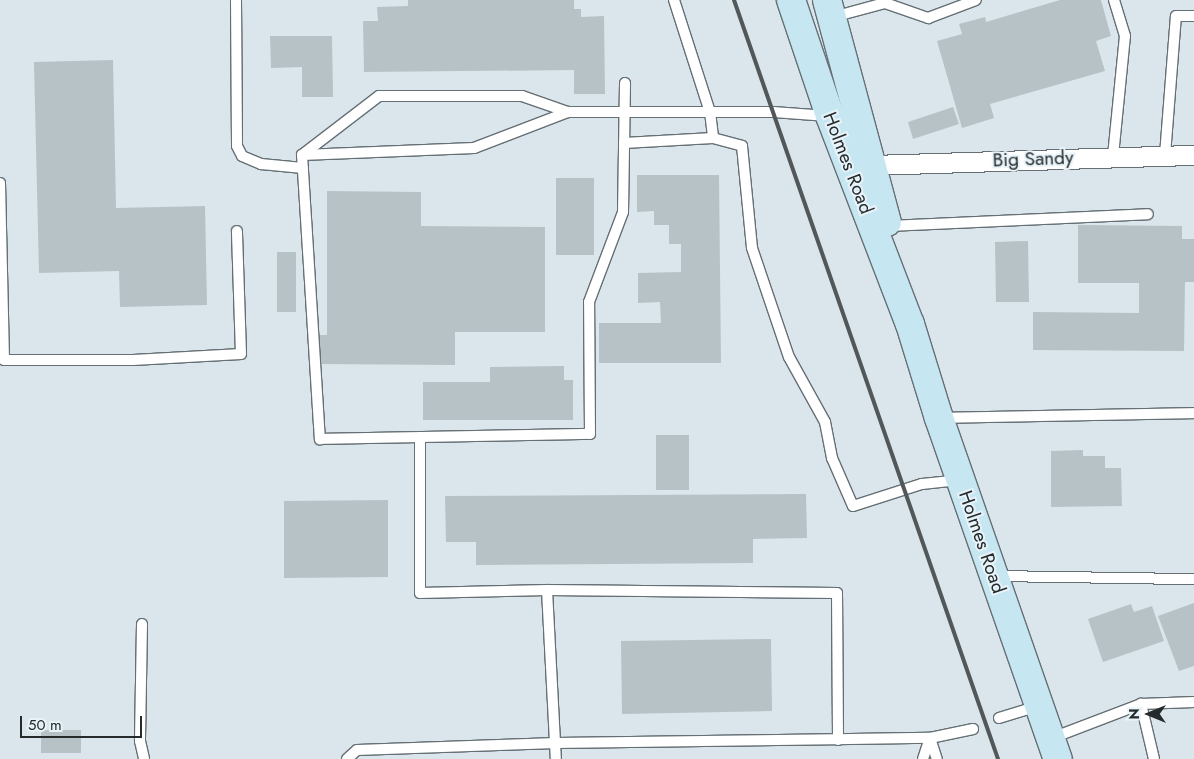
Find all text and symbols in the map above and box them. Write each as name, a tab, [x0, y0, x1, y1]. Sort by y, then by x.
street label: Holmes Road	[818, 109, 878, 217]
street label: Big Sandy	[992, 146, 1074, 172]
street label: Holmes Road	[954, 488, 1010, 596]
north arrow	[1124, 689, 1174, 739]
scale bar	[22, 706, 145, 738]
text: N	[1124, 708, 1144, 720]
text: 50 m	[28, 714, 62, 736]

